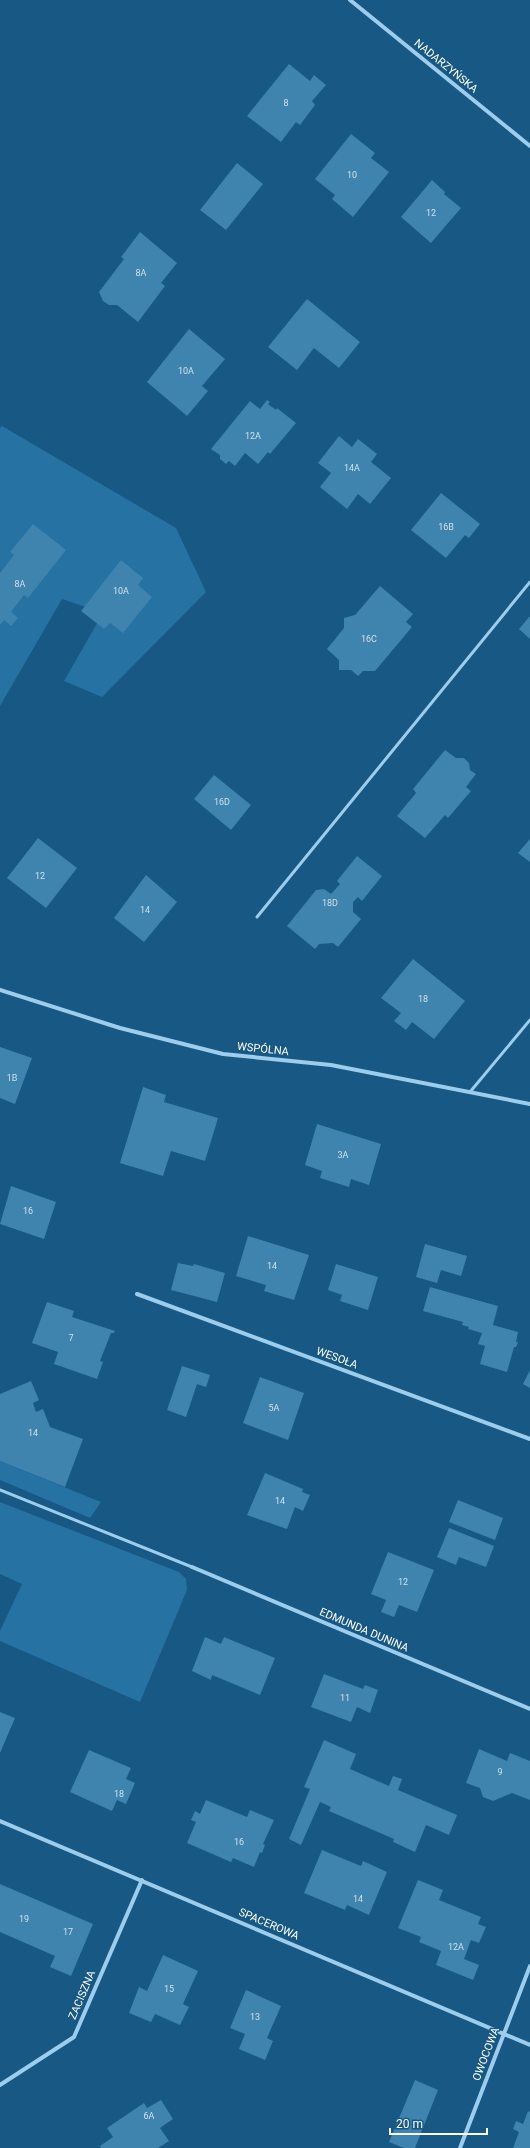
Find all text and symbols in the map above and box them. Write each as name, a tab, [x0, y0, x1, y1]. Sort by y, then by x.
street label: NADARZYŃSKA	[412, 36, 481, 96]
house number: 8	[283, 98, 289, 108]
house number: 10	[347, 170, 357, 180]
house number: 12	[426, 208, 436, 218]
house number: 8A	[136, 268, 147, 278]
house number: 10A	[178, 366, 194, 376]
house number: 12A	[245, 431, 261, 441]
house number: 14A	[344, 463, 360, 473]
house number: 16B	[438, 522, 454, 532]
house number: 8A	[15, 579, 26, 589]
house number: 10A	[113, 586, 129, 596]
house number: 16C	[361, 634, 377, 644]
house number: 16D	[214, 797, 230, 807]
house number: 12	[35, 871, 45, 881]
house number: 18D	[322, 898, 338, 908]
house number: 14	[140, 905, 150, 915]
house number: 18	[418, 994, 428, 1004]
street label: WSPÓLNA	[237, 1040, 290, 1058]
house number: 1B	[7, 1073, 18, 1083]
house number: 3A	[338, 1150, 349, 1160]
house number: 16	[23, 1206, 33, 1216]
house number: 14	[267, 1261, 277, 1271]
house number: 7	[68, 1333, 74, 1343]
street label: WESOŁA	[314, 1345, 360, 1372]
house number: 5A	[269, 1403, 280, 1413]
house number: 14	[28, 1428, 38, 1438]
house number: 14	[275, 1496, 285, 1506]
house number: 12	[398, 1577, 408, 1587]
street label: EDMUNDA DUNINA	[318, 1605, 411, 1655]
house number: 11	[340, 1693, 350, 1703]
house number: 9	[497, 1767, 503, 1777]
house number: 18	[114, 1789, 124, 1799]
house number: 16	[234, 1837, 244, 1847]
house number: 14	[353, 1894, 363, 1904]
street label: SPACEROWA	[237, 1905, 302, 1943]
house number: 19	[19, 1914, 29, 1924]
house number: 17	[63, 1927, 73, 1937]
house number: 12A	[448, 1942, 464, 1952]
street label: ZACISZNA	[66, 1968, 98, 2022]
house number: 15	[164, 1984, 174, 1994]
house number: 13	[250, 2012, 260, 2022]
street label: OWOCOWA	[470, 2025, 502, 2083]
scale bar	[390, 2110, 487, 2136]
house number: 6A	[144, 2111, 155, 2121]
text: 20 m	[396, 2117, 423, 2131]

